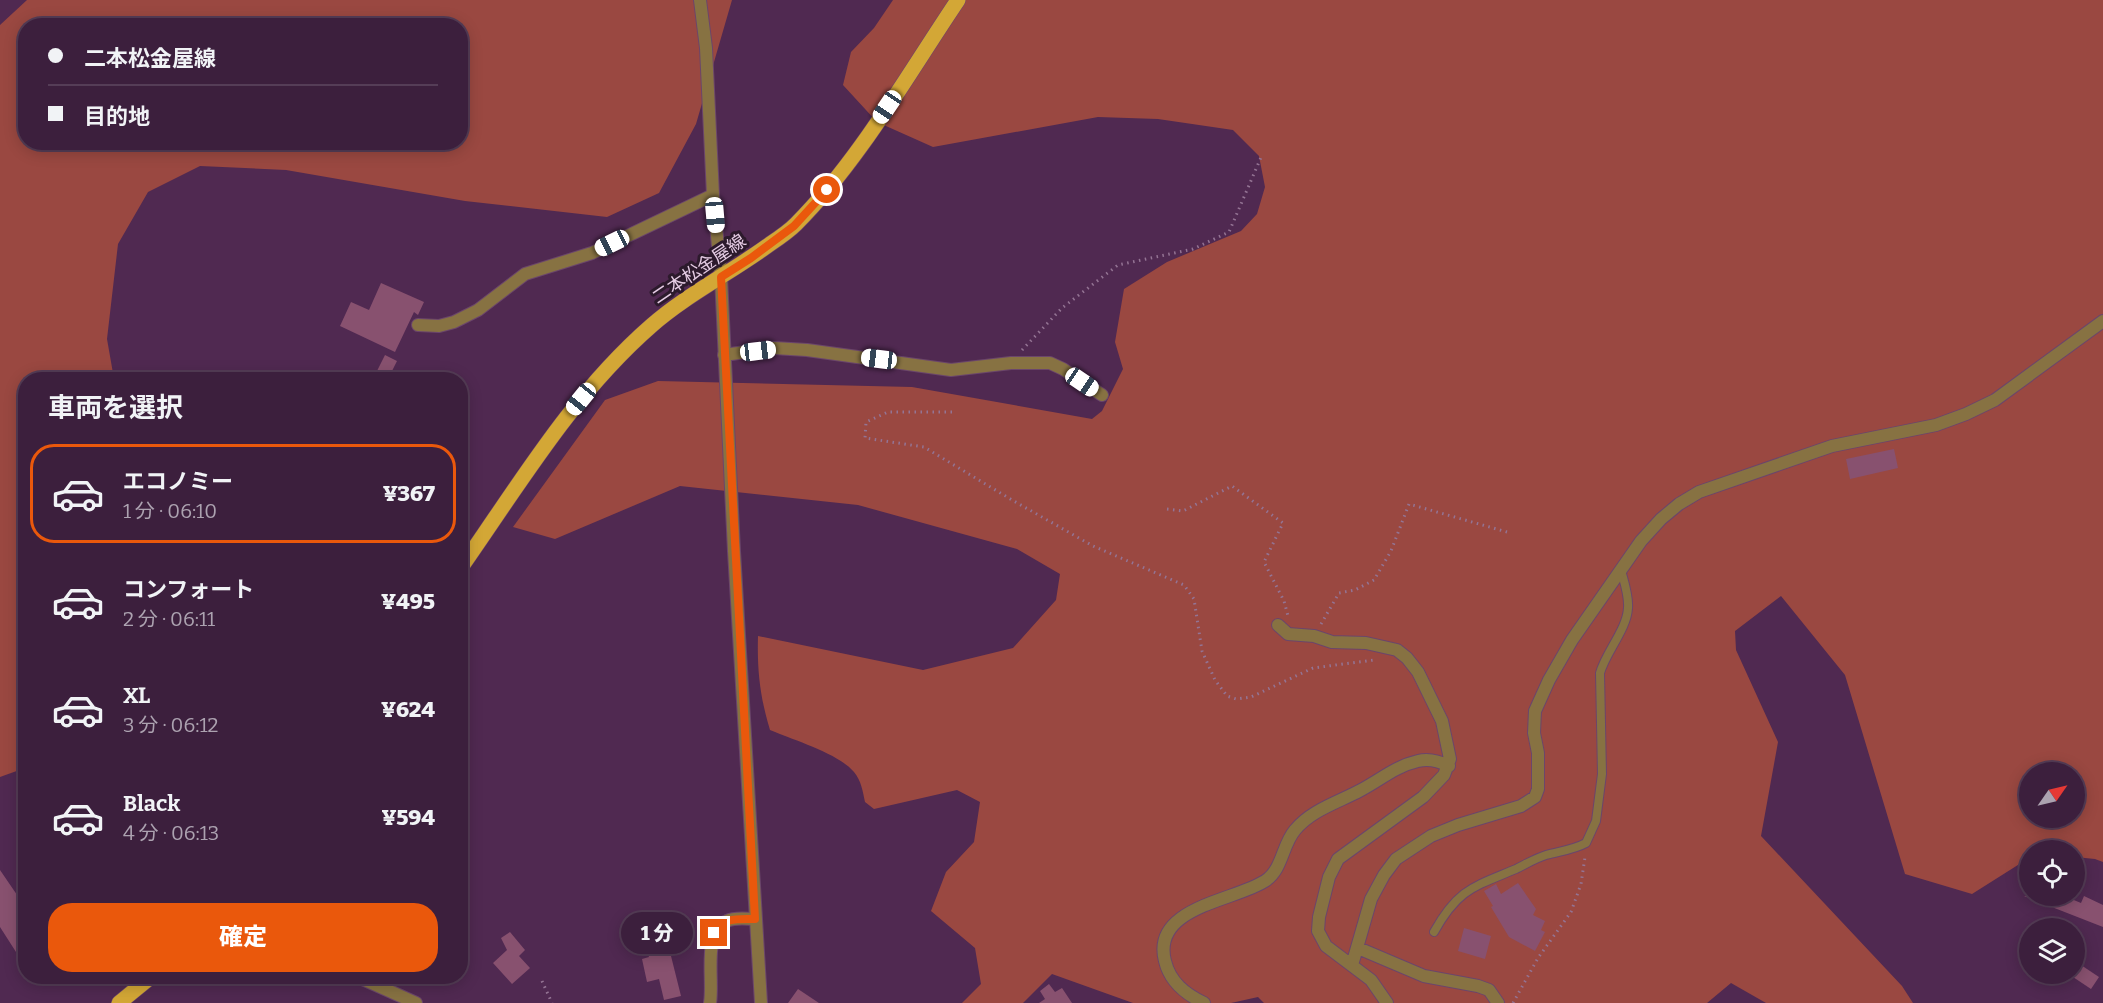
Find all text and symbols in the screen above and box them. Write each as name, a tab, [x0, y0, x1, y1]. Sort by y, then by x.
text: 二本松金屋線	[84, 45, 216, 72]
car	[869, 87, 905, 127]
text: 目的地	[84, 103, 150, 130]
route start	[813, 176, 840, 203]
car	[704, 196, 726, 234]
car	[592, 227, 632, 259]
street label: 二本松金屋線	[648, 230, 750, 308]
car	[739, 340, 777, 362]
car	[860, 348, 898, 370]
car	[1062, 364, 1102, 400]
car	[563, 379, 599, 419]
text: 車両を選択	[48, 392, 183, 424]
icon: car	[51, 467, 105, 521]
text: エコノミー	[123, 468, 233, 495]
text: ¥367	[383, 480, 435, 507]
text: 1 分 · 06:10	[123, 499, 217, 523]
icon: car	[51, 575, 105, 629]
text: コンフォート	[123, 576, 254, 603]
text: ¥495	[381, 588, 435, 615]
text: 2 分 · 06:11	[123, 607, 215, 631]
text: XL	[123, 682, 150, 709]
icon: car	[51, 683, 105, 737]
text: ¥624	[381, 696, 435, 723]
text: 3 分 · 06:12	[123, 713, 218, 737]
north arrow	[2019, 762, 2085, 828]
map controls	[2019, 762, 2085, 984]
text: Black	[123, 790, 180, 817]
icon: car	[51, 791, 105, 845]
text: ¥594	[382, 804, 435, 831]
text: 4 分 · 06:13	[123, 821, 219, 845]
button: locate	[2019, 840, 2085, 906]
button: 確定	[48, 903, 438, 972]
callout: 1 分	[621, 912, 693, 954]
button: layers	[2019, 918, 2085, 984]
route end	[700, 919, 727, 946]
text: 1 分	[641, 921, 673, 945]

